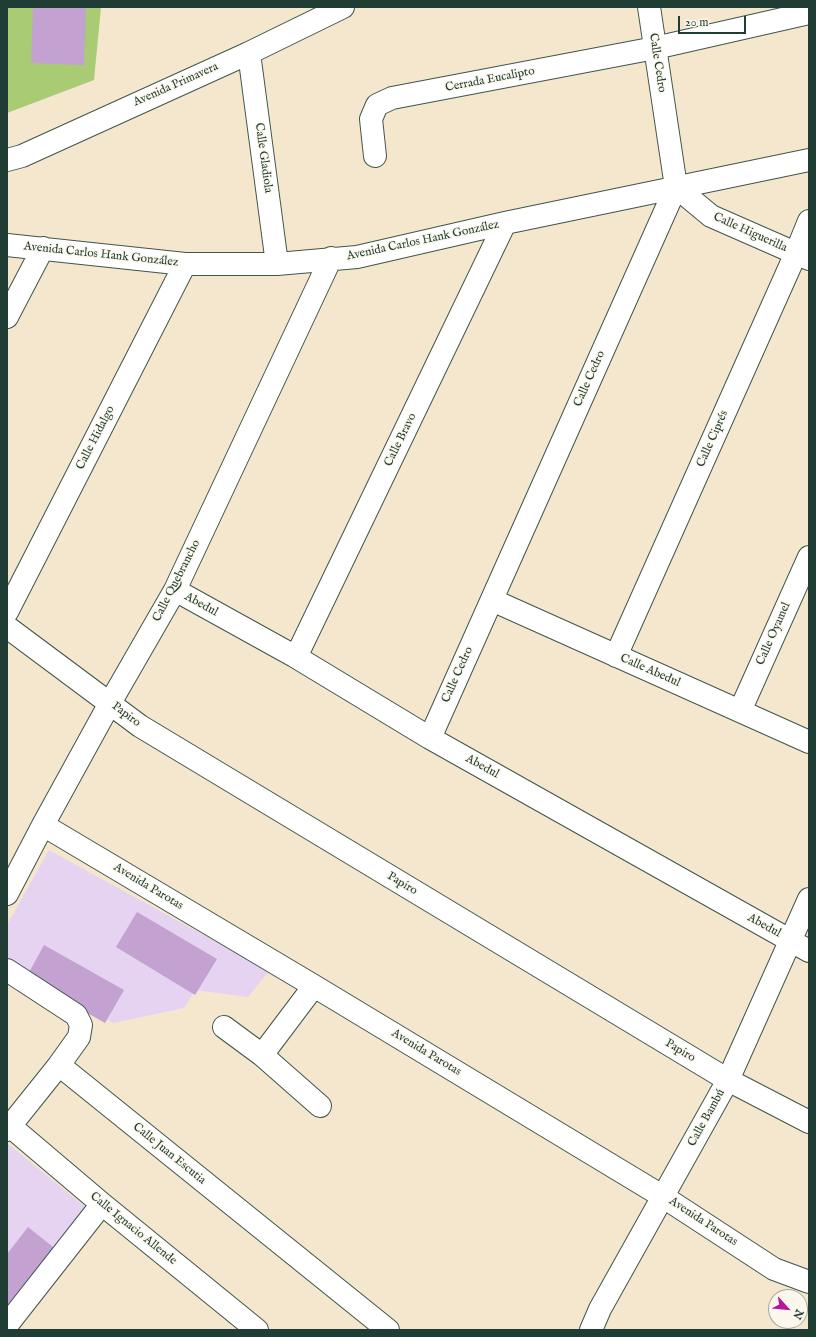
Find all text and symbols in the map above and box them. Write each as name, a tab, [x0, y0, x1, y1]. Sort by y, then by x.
scale bar	[680, 8, 748, 34]
text: 20 m	[685, 15, 708, 30]
street label: Calle Cedro	[645, 32, 669, 94]
street label: Avenida Primavera	[131, 60, 221, 110]
street label: Cerrada Eucalipto	[444, 64, 536, 96]
street label: Calle Gladiola	[251, 122, 275, 194]
street label: Calle Higuerilla	[711, 210, 789, 256]
street label: Avenida Carlos Hank González	[346, 218, 500, 264]
street label: Avenida Carlos Hank González	[23, 240, 179, 270]
street label: Calle Cedro	[571, 349, 609, 409]
street label: Calle Hidalgo	[74, 404, 118, 472]
street label: Calle Ciprés	[694, 408, 732, 470]
street label: Calle Bravo	[382, 411, 420, 469]
street label: Calle Quebrancho	[150, 538, 204, 624]
street label: Abedul	[182, 590, 220, 620]
street label: Calle Oyamel	[754, 600, 794, 668]
street label: Calle Cedro	[439, 645, 477, 705]
street label: Calle Abedul	[618, 651, 682, 691]
street label: Papiro	[109, 699, 143, 731]
street label: Abedul	[463, 752, 501, 782]
street label: Avenida Parotas	[111, 861, 185, 913]
street label: Papiro	[384, 869, 420, 899]
street label: Abedul	[745, 911, 783, 941]
street label: Avenida Parotas	[389, 1027, 463, 1079]
street label: Papiro	[662, 1036, 698, 1066]
street label: Calle Bambú	[685, 1087, 729, 1149]
street label: Calle Juan Escutia	[130, 1120, 208, 1188]
street label: Calle Ignacio Allende	[87, 1190, 179, 1268]
street label: Avenida Parotas	[666, 1194, 740, 1250]
north arrow	[768, 1289, 808, 1329]
text: N	[789, 1307, 806, 1321]

